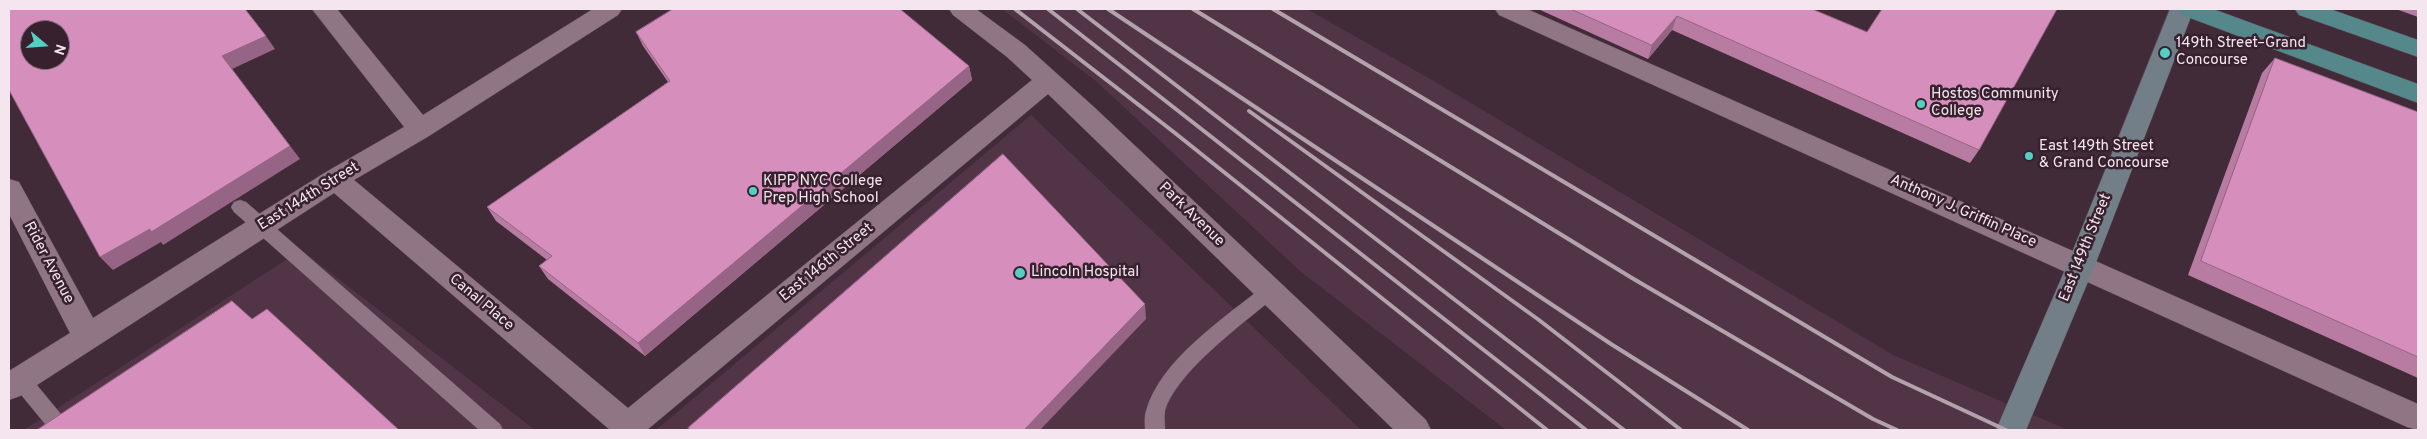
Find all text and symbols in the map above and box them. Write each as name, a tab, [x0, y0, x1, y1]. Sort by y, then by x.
north arrow	[20, 20, 70, 70]
place label: 149th Street–Grand Concourse	[2176, 35, 2306, 70]
text: N	[49, 42, 68, 57]
marker: 149th Street–Grand Concourse	[2158, 46, 2172, 60]
place label: Hostos Community College	[1931, 86, 2059, 121]
marker: Hostos Community College	[1915, 98, 1927, 110]
place label: East 149th Street & Grand Concourse	[2039, 138, 2169, 173]
marker: East 149th Street & Grand Concourse	[2023, 150, 2035, 162]
street label: East 144th Street	[255, 159, 363, 235]
street label: Anthony J. Griffin Place	[1887, 172, 2039, 252]
place label: KIPP NYC College Prep High School	[763, 173, 883, 208]
street label: Park Avenue	[1154, 179, 1228, 251]
marker: KIPP NYC College Prep High School	[747, 185, 759, 197]
street label: East 149th Street	[2056, 191, 2116, 305]
street label: Rider Avenue	[19, 219, 77, 307]
street label: East 146th Street	[777, 220, 877, 306]
place label: Lincoln Hospital	[1031, 264, 1139, 282]
marker: Lincoln Hospital	[1013, 266, 1027, 280]
street label: Canal Place	[445, 271, 517, 335]

